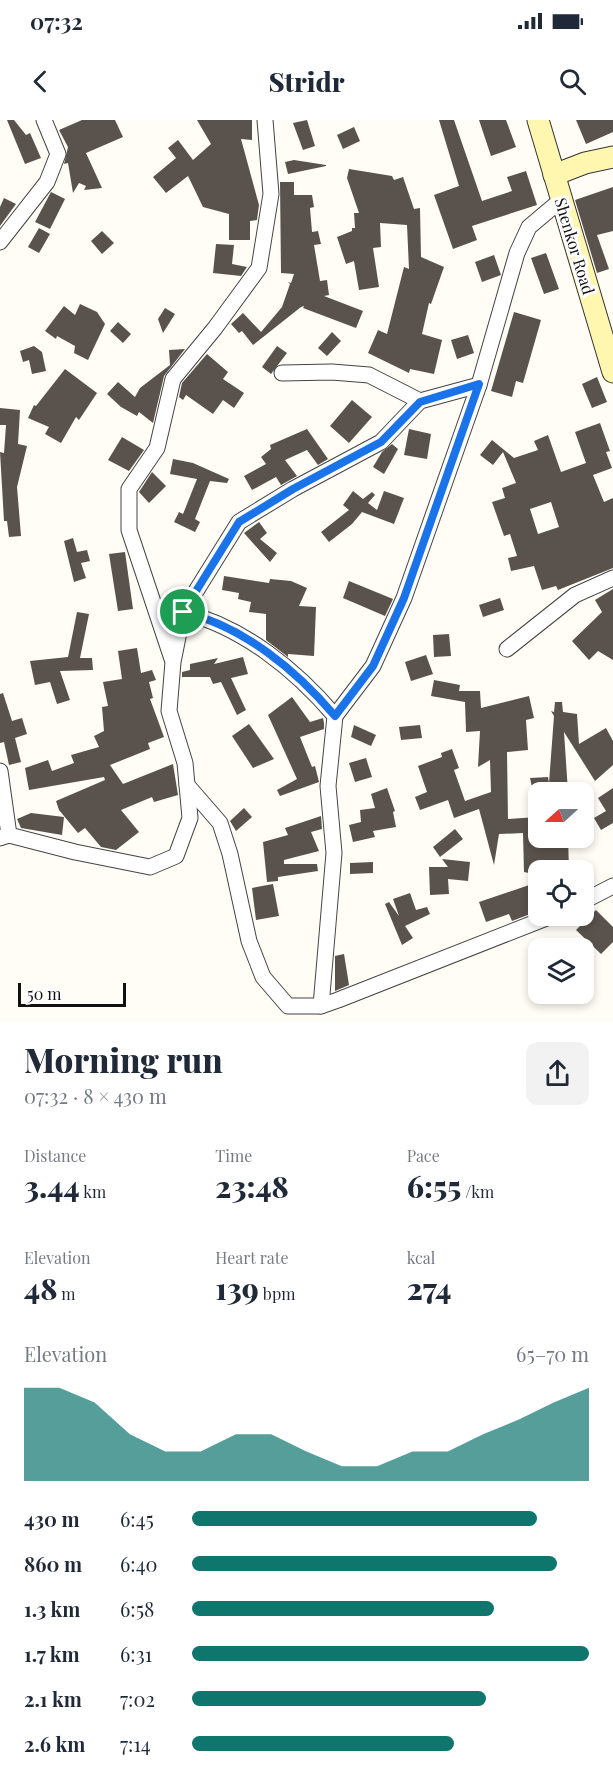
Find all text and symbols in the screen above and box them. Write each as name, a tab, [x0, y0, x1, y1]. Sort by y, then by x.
text: 07:32	[30, 6, 83, 36]
text: Stridr	[268, 63, 345, 99]
icon: back	[24, 65, 57, 98]
icon: search	[556, 65, 589, 98]
street label: Shenkor Road	[550, 195, 600, 297]
pin	[157, 586, 208, 637]
icon: arrive	[166, 595, 199, 628]
north arrow	[528, 782, 594, 848]
map controls	[528, 782, 594, 1004]
button: locate	[528, 860, 594, 926]
button: layers	[528, 938, 594, 1004]
scale bar	[18, 980, 126, 1007]
text: 50 m	[27, 983, 61, 1004]
text: Morning run	[24, 1037, 223, 1081]
button: share	[526, 1042, 589, 1105]
text: 07:32 · 8 × 430 m	[24, 1082, 167, 1109]
text: Distance	[24, 1145, 86, 1166]
text: Time	[215, 1145, 252, 1166]
text: Pace	[407, 1145, 440, 1166]
text: 3.44	[24, 1166, 80, 1206]
text: 23:48	[215, 1166, 289, 1206]
text: 6:55	[407, 1166, 461, 1206]
text: km	[80, 1181, 106, 1202]
text: /km	[461, 1181, 494, 1202]
text: Elevation	[24, 1247, 91, 1268]
text: Heart rate	[215, 1247, 289, 1268]
text: kcal	[407, 1247, 435, 1268]
text: 48	[24, 1268, 57, 1308]
text: 139	[215, 1268, 259, 1308]
text: 274	[407, 1268, 451, 1308]
text: m	[57, 1283, 76, 1304]
text: bpm	[259, 1283, 295, 1304]
text: Elevation	[24, 1340, 107, 1367]
text: 65–70 m	[516, 1340, 589, 1367]
text: 430 m	[24, 1505, 80, 1532]
text: 6:45	[120, 1505, 154, 1532]
text: 860 m	[24, 1550, 82, 1577]
text: 6:40	[120, 1550, 158, 1577]
text: 1.3 km	[24, 1595, 80, 1622]
text: 6:58	[120, 1595, 154, 1622]
text: 1.7 km	[24, 1640, 80, 1667]
text: 6:31	[120, 1640, 152, 1667]
text: 2.1 km	[24, 1685, 82, 1712]
text: 7:02	[120, 1685, 155, 1712]
text: 2.6 km	[24, 1730, 85, 1757]
text: 7:14	[120, 1730, 151, 1757]

